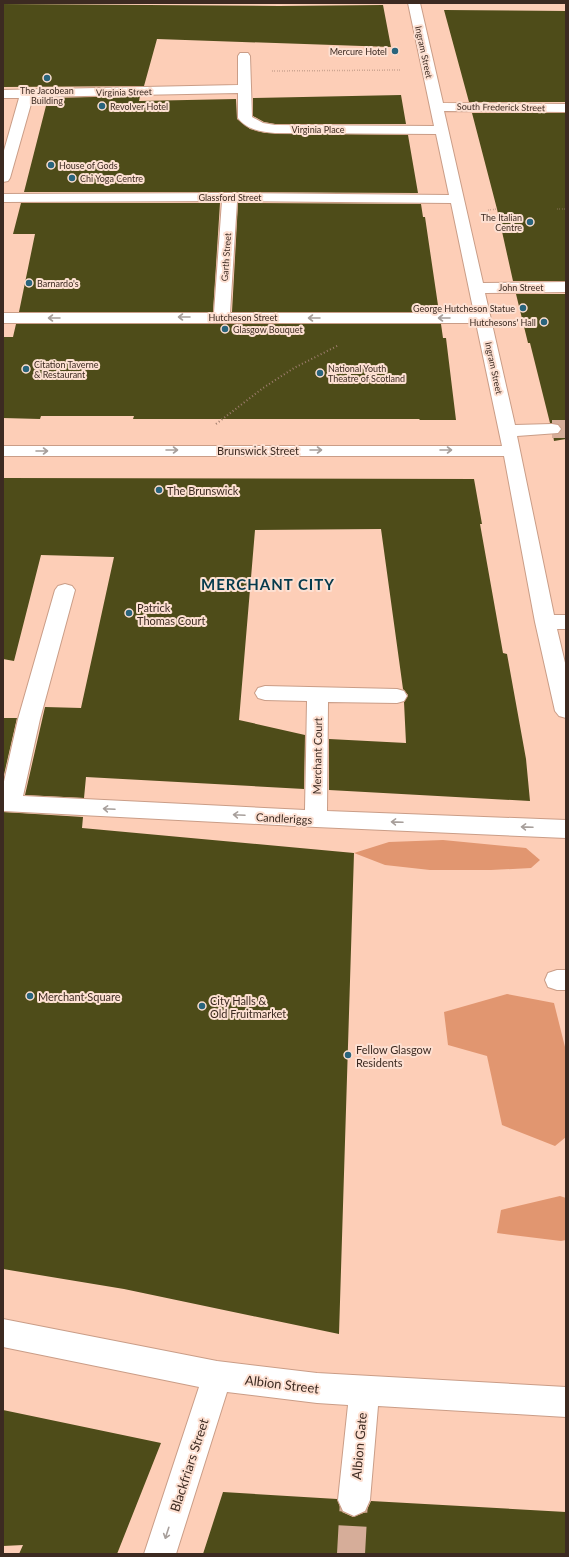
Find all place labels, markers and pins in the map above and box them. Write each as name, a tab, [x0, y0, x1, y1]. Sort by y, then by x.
place label: Mercure Hotel	[330, 46, 387, 57]
marker: Mercure Hotel	[390, 46, 400, 56]
marker: The Jacobean Building	[42, 73, 52, 83]
place label: The Jacobean Building	[20, 85, 74, 106]
marker: Revolver Hotel	[97, 101, 107, 111]
place label: Revolver Hotel	[110, 101, 168, 112]
marker: House of Gods	[46, 160, 56, 170]
place label: House of Gods	[59, 160, 118, 171]
marker: Chi Yoga Centre	[67, 173, 77, 183]
place label: Chi Yoga Centre	[80, 173, 143, 184]
place label: The Italian Centre	[481, 212, 522, 233]
marker: The Italian Centre	[525, 217, 535, 227]
marker: Barnardo's	[24, 278, 34, 288]
place label: Barnardo's	[37, 278, 79, 289]
place label: George Hutcheson Statue	[413, 303, 515, 314]
marker: George Hutcheson Statue	[518, 303, 528, 313]
place label: Hutchesons' Hall	[469, 317, 536, 328]
marker: Hutchesons' Hall	[539, 317, 549, 327]
marker: Glasgow Bouquet	[220, 324, 230, 334]
place label: Glasgow Bouquet	[233, 324, 303, 335]
place label: Citation Taverne & Restaurant	[34, 359, 99, 380]
place label: National Youth Theatre of Scotland	[328, 363, 405, 384]
marker: Citation Taverne & Restaurant	[21, 364, 31, 374]
marker: National Youth Theatre of Scotland	[315, 368, 325, 378]
place label: The Brunswick	[167, 484, 239, 497]
marker: The Brunswick	[154, 485, 164, 495]
place label: Patrick Thomas Court	[137, 601, 205, 627]
marker: Patrick Thomas Court	[124, 608, 134, 618]
place label: Merchant Square	[38, 990, 121, 1003]
marker: Merchant Square	[25, 991, 35, 1001]
place label: City Halls & Old Fruitmarket	[210, 994, 286, 1020]
marker: City Halls & Old Fruitmarket	[197, 1001, 207, 1011]
place label: Fellow Glasgow Residents	[356, 1043, 432, 1069]
marker: Fellow Glasgow Residents	[343, 1050, 353, 1060]

